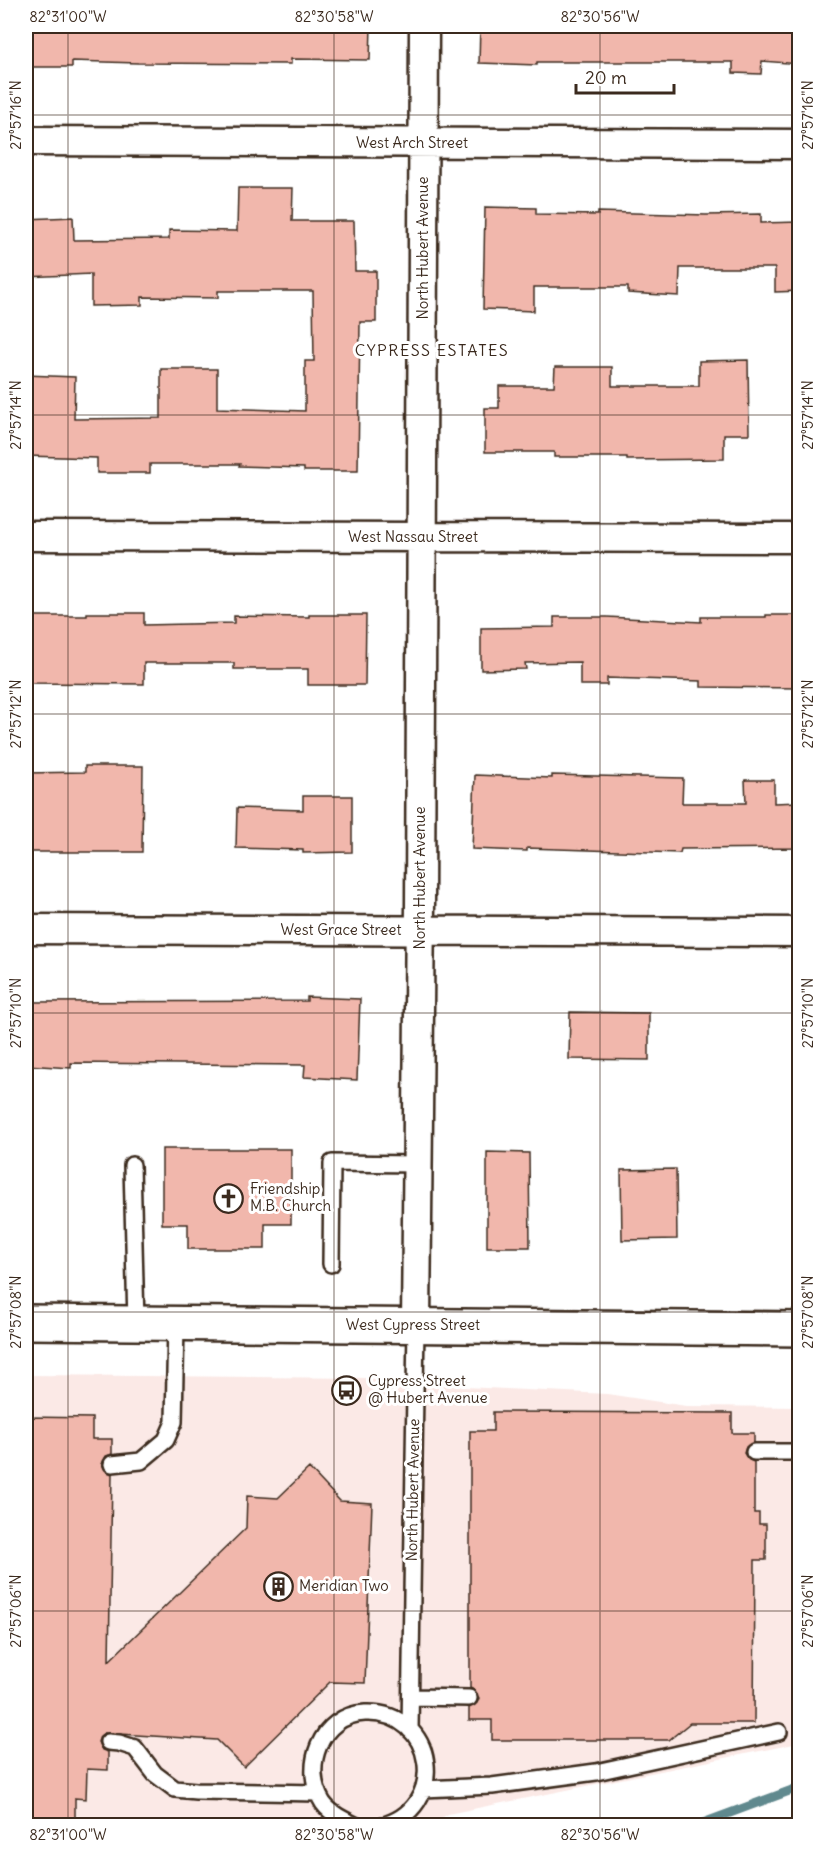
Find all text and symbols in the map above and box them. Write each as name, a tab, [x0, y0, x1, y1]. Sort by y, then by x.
text: 82°31'00"W	[29, 7, 107, 26]
text: 82°30'58"W	[294, 7, 374, 26]
text: 82°30'56"W	[560, 7, 640, 26]
scale bar	[576, 57, 674, 95]
text: 20 m	[585, 66, 627, 89]
text: 27°57'16"N	[6, 80, 25, 150]
text: 27°57'16"N	[798, 80, 817, 150]
street label: West Arch Street	[356, 133, 468, 152]
street label: North Hubert Avenue	[413, 177, 432, 319]
district label: CYPRESS ESTATES	[355, 340, 509, 360]
text: 27°57'14"N	[6, 380, 25, 450]
text: 27°57'14"N	[798, 380, 817, 450]
street label: West Nassau Street	[348, 527, 478, 546]
text: 27°57'12"N	[6, 679, 25, 749]
text: 27°57'12"N	[798, 679, 817, 749]
street label: North Hubert Avenue	[410, 807, 429, 949]
street label: West Grace Street	[281, 920, 401, 939]
text: 27°57'10"N	[6, 978, 25, 1048]
text: 27°57'10"N	[798, 978, 817, 1048]
place label: Friendship M.B. Church	[250, 1179, 332, 1215]
church icon: Friendship M.B. Church	[213, 1182, 245, 1214]
text: 27°57'08"N	[6, 1275, 25, 1349]
text: 27°57'08"N	[798, 1275, 817, 1349]
street label: West Cypress Street	[346, 1315, 480, 1334]
place label: Cypress Street @ Hubert Avenue	[368, 1371, 488, 1407]
bus stop icon: Cypress Street @ Hubert Avenue	[331, 1374, 363, 1406]
street label: North Hubert Avenue	[402, 1418, 423, 1562]
building icon: Meridian Two	[262, 1570, 294, 1602]
text: 27°57'06"N	[6, 1574, 25, 1648]
text: 27°57'06"N	[798, 1574, 817, 1648]
place label: Meridian Two	[299, 1576, 389, 1595]
text: 82°31'00"W	[29, 1825, 107, 1844]
text: 82°30'58"W	[294, 1825, 374, 1844]
text: 82°30'56"W	[560, 1825, 640, 1844]

